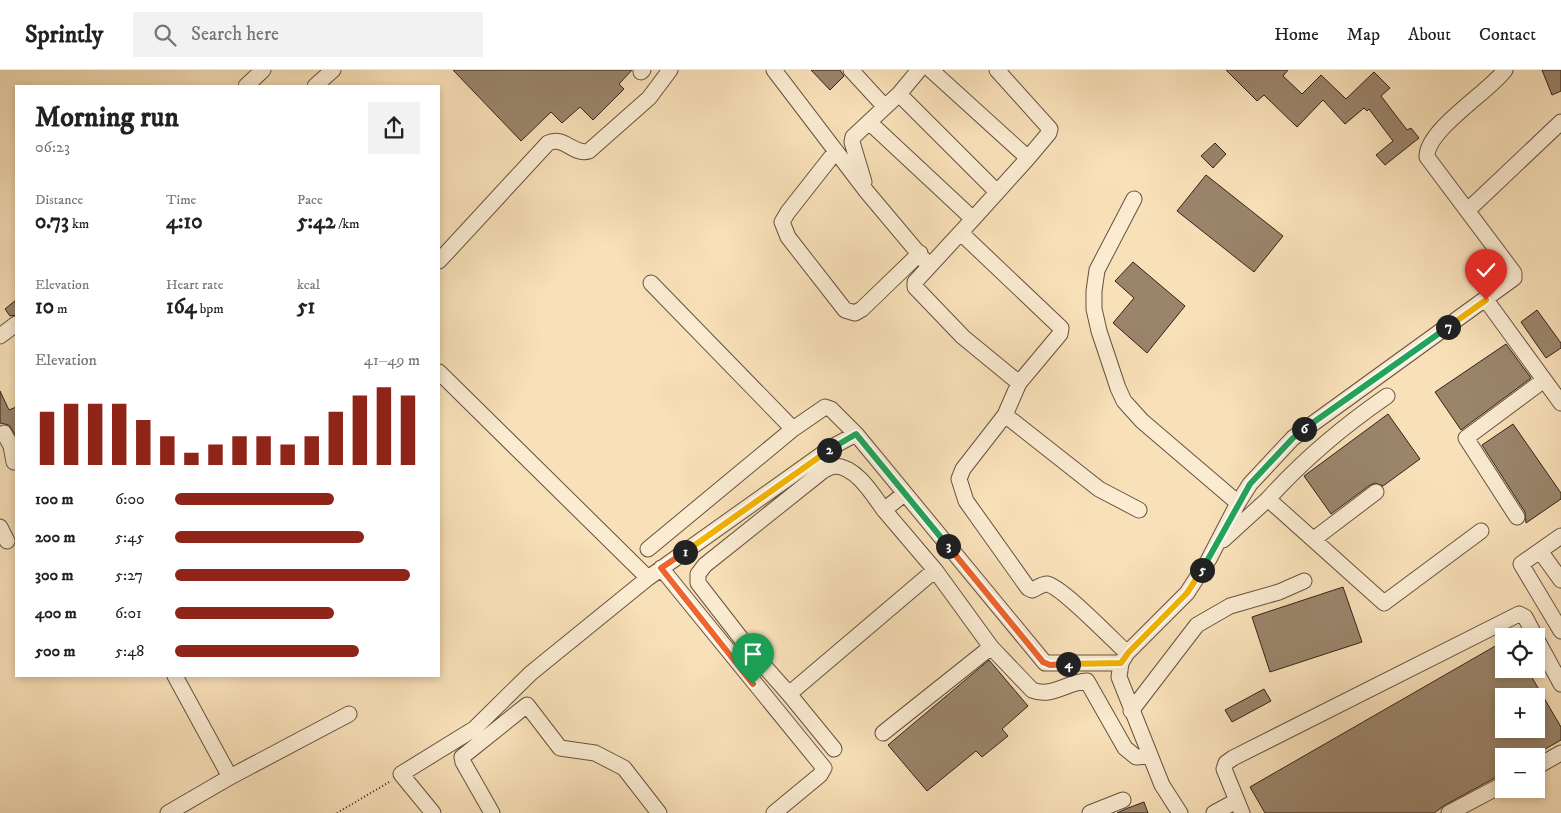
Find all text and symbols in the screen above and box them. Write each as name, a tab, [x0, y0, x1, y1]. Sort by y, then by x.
search box	[133, 12, 483, 57]
text: Sprintly	[25, 20, 103, 50]
icon: search	[151, 21, 179, 49]
text: Search here	[191, 23, 279, 46]
text: Home	[1274, 24, 1319, 46]
text: Map	[1347, 24, 1380, 46]
text: About	[1408, 24, 1451, 46]
text: Contact	[1479, 24, 1536, 46]
text: Morning run	[35, 100, 179, 135]
button: share	[368, 102, 420, 154]
text: 06:23	[35, 137, 70, 157]
text: Distance	[35, 191, 83, 209]
text: Time	[166, 191, 196, 209]
text: Pace	[297, 191, 323, 209]
text: 0.73	[35, 209, 69, 235]
text: 4:10	[166, 209, 203, 235]
text: 5:42	[297, 209, 335, 235]
text: km	[69, 215, 89, 233]
text: /km	[335, 215, 360, 233]
pin	[1465, 249, 1507, 300]
icon: check	[1472, 256, 1500, 284]
text: Elevation	[35, 276, 89, 294]
text: Heart rate	[166, 276, 223, 294]
text: kcal	[297, 276, 320, 294]
text: 10	[35, 294, 54, 320]
text: 164	[166, 294, 197, 320]
text: 51	[297, 294, 315, 320]
text: m	[54, 300, 67, 318]
text: bpm	[197, 300, 224, 318]
pin: 7	[1436, 314, 1460, 340]
text: 7	[1445, 318, 1452, 336]
text: Elevation	[35, 350, 97, 370]
text: 41–49 m	[364, 350, 420, 370]
pin: 6	[1292, 416, 1316, 442]
text: 6	[1301, 420, 1308, 438]
pin: 2	[816, 438, 842, 462]
text: 2	[826, 441, 833, 459]
text: 100 m	[35, 489, 74, 509]
text: 6:00	[115, 489, 145, 509]
text: 200 m	[35, 527, 76, 547]
text: 5:45	[115, 527, 144, 547]
pin: 3	[936, 534, 960, 558]
text: 3	[946, 537, 951, 555]
pin: 1	[672, 540, 698, 564]
text: 1	[683, 543, 688, 561]
pin: 5	[1190, 558, 1214, 582]
text: 5	[1199, 561, 1206, 579]
text: 300 m	[35, 565, 74, 585]
text: 5:27	[115, 565, 143, 585]
text: 400 m	[35, 603, 77, 623]
text: 6:01	[115, 603, 142, 623]
map controls	[1495, 628, 1545, 798]
button: locate	[1495, 628, 1545, 678]
pin	[732, 633, 774, 684]
icon: arrive	[739, 640, 767, 668]
text: 500 m	[35, 641, 76, 661]
text: 5:48	[115, 641, 144, 661]
pin: 4	[1056, 652, 1080, 676]
text: 4	[1064, 655, 1073, 673]
button: +	[1495, 688, 1545, 738]
button: −	[1495, 748, 1545, 798]

